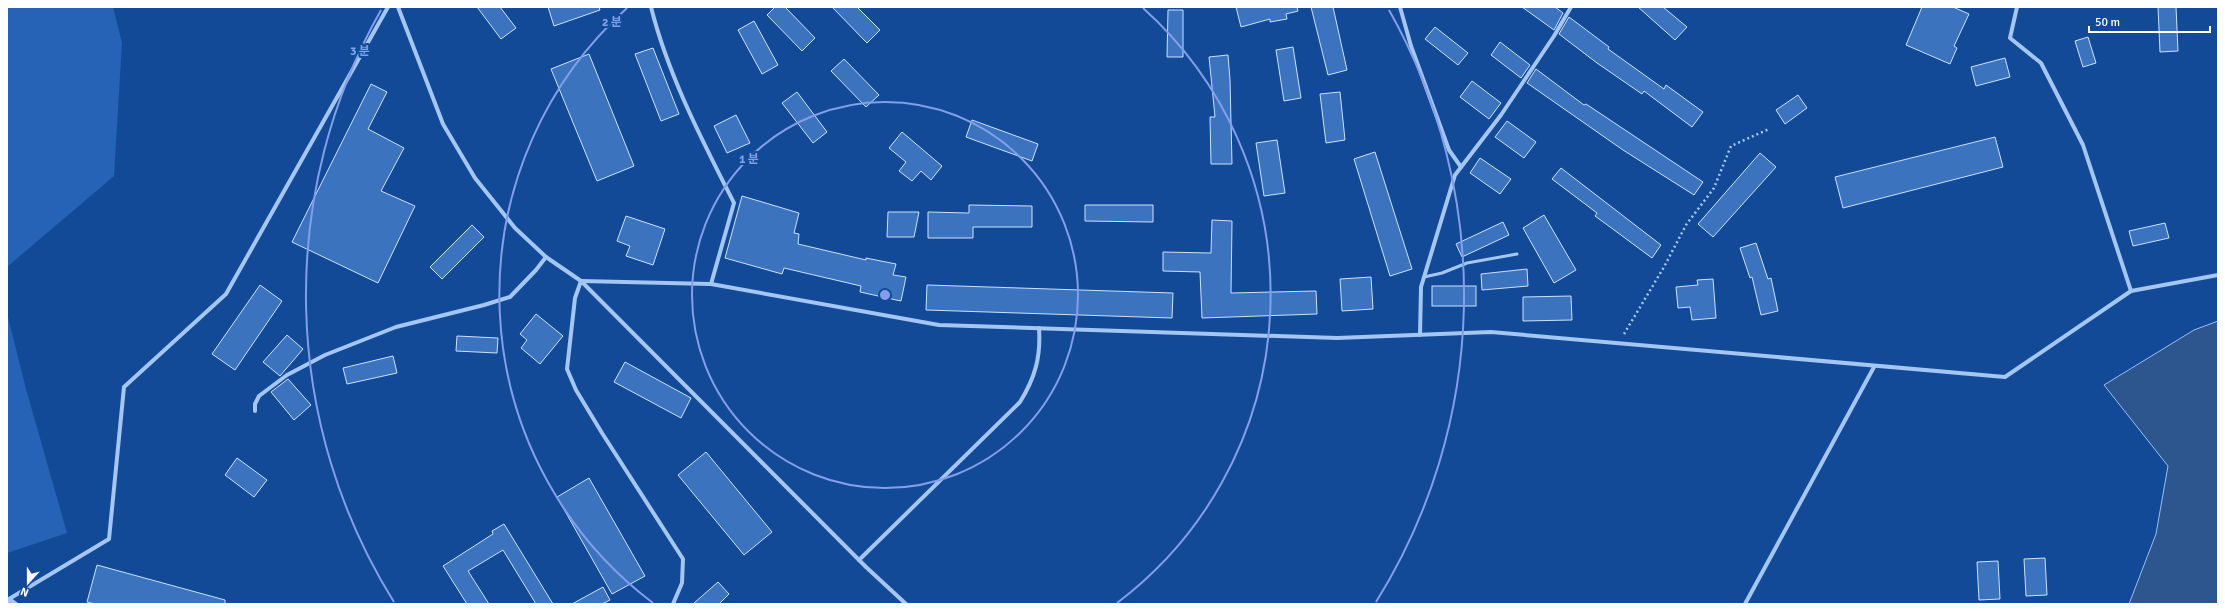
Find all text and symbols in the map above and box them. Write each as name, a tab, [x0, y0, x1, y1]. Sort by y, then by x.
scale bar	[2089, 8, 2210, 34]
text: 2 분	[602, 15, 622, 30]
text: 50 m	[2095, 15, 2120, 30]
text: 3 분	[350, 44, 370, 59]
text: 1 분	[739, 152, 759, 167]
centre of rings	[878, 288, 892, 302]
north arrow	[8, 563, 48, 603]
text: N	[19, 584, 30, 599]

